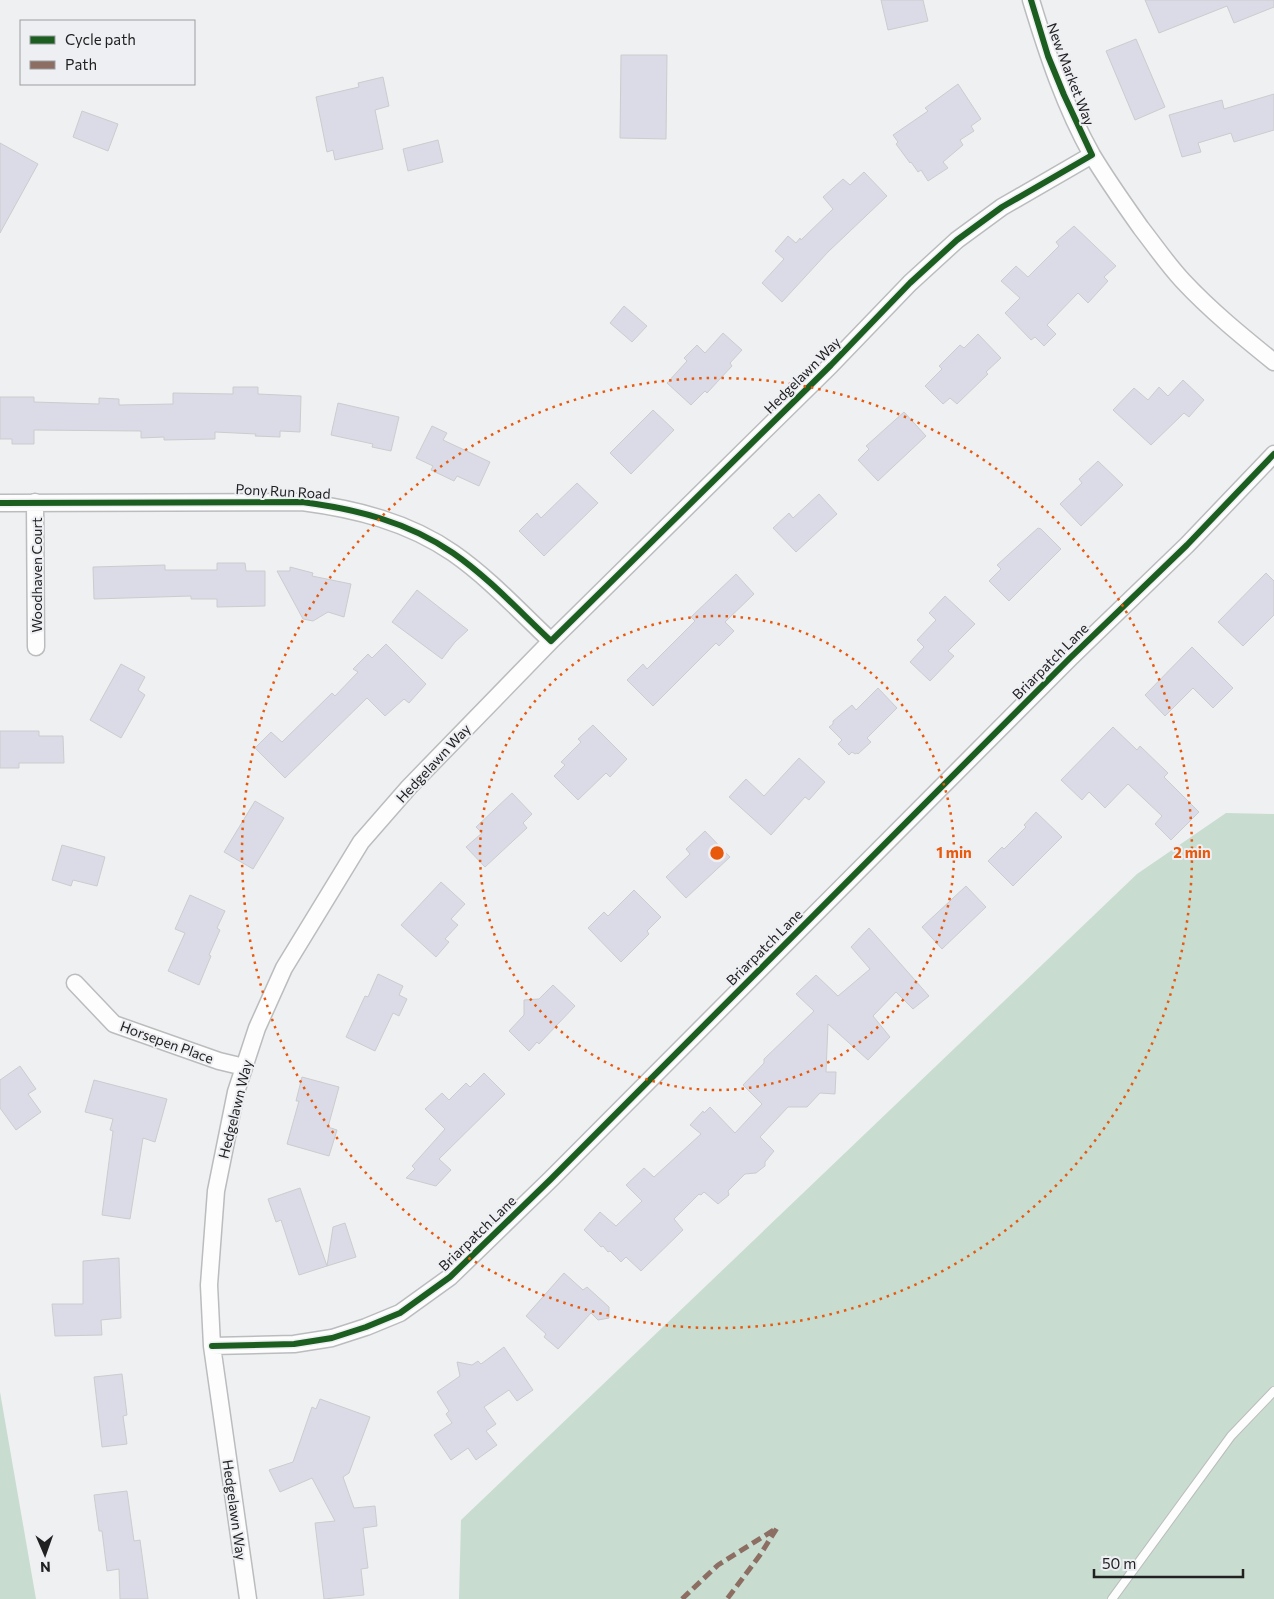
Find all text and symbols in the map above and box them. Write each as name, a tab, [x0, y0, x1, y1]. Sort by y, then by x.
legend	[20, 20, 195, 85]
street label: New Market Way	[1044, 20, 1098, 128]
text: Cycle path	[65, 30, 136, 48]
text: Path	[65, 55, 97, 73]
street label: Hedgelawn Way	[760, 333, 844, 417]
street label: Pony Run Road	[235, 480, 331, 502]
street label: Woodhaven Court	[28, 517, 45, 633]
street label: Briarpatch Lane	[1008, 619, 1092, 703]
street label: Hedgelawn Way	[392, 720, 474, 806]
text: 1 min	[936, 843, 972, 861]
text: 2 min	[1173, 843, 1211, 861]
centre of rings	[708, 844, 726, 862]
street label: Briarpatch Lane	[722, 905, 806, 989]
street label: Horsepen Place	[118, 1017, 216, 1067]
street label: Hedgelawn Way	[214, 1058, 256, 1160]
street label: Briarpatch Lane	[435, 1192, 519, 1274]
street label: Hedgelawn Way	[220, 1459, 250, 1561]
north arrow	[20, 1529, 70, 1579]
scale bar	[1094, 1546, 1243, 1578]
text: 50 m	[1102, 1554, 1136, 1572]
text: N	[40, 1559, 51, 1576]

